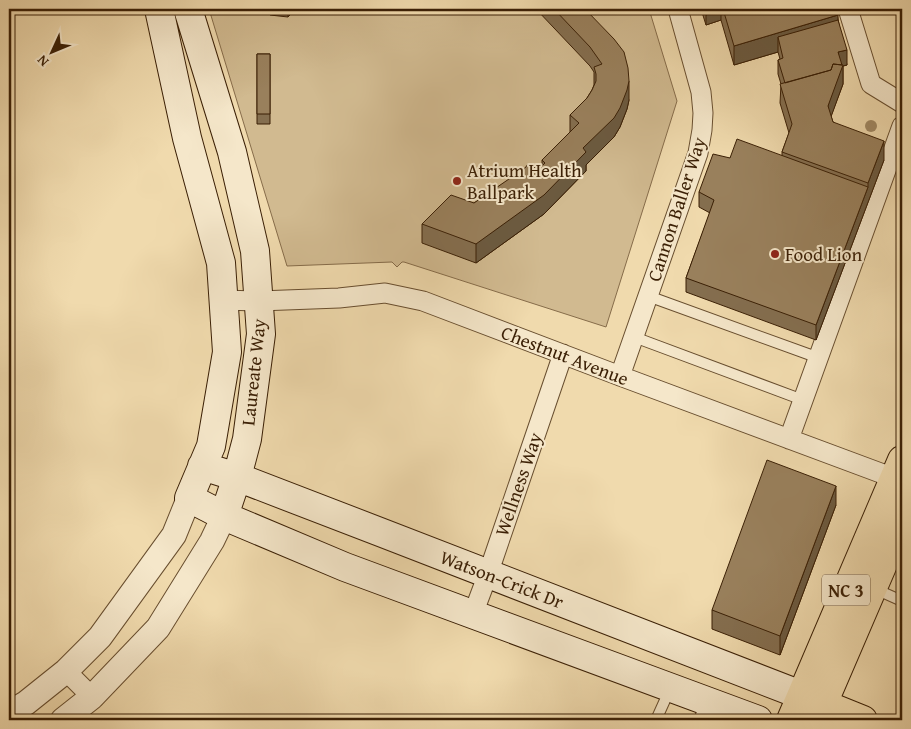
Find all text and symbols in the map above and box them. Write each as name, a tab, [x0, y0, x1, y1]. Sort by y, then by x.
north arrow	[28, 28, 78, 78]
text: N	[32, 50, 53, 71]
street label: Cannon Baller Way	[639, 133, 713, 285]
place label: Atrium Health Ballpark	[467, 156, 582, 206]
marker: Atrium Health Ballpark	[451, 175, 463, 187]
place label: Food Lion	[785, 240, 863, 268]
marker: Food Lion	[769, 248, 781, 260]
street label: Laureate Way	[233, 316, 273, 427]
street label: Chestnut Avenue	[497, 318, 633, 392]
street label: Wellness Way	[487, 428, 549, 539]
street label: Watson-Crick Dr	[436, 543, 568, 615]
road number: NC 3	[822, 574, 870, 606]

